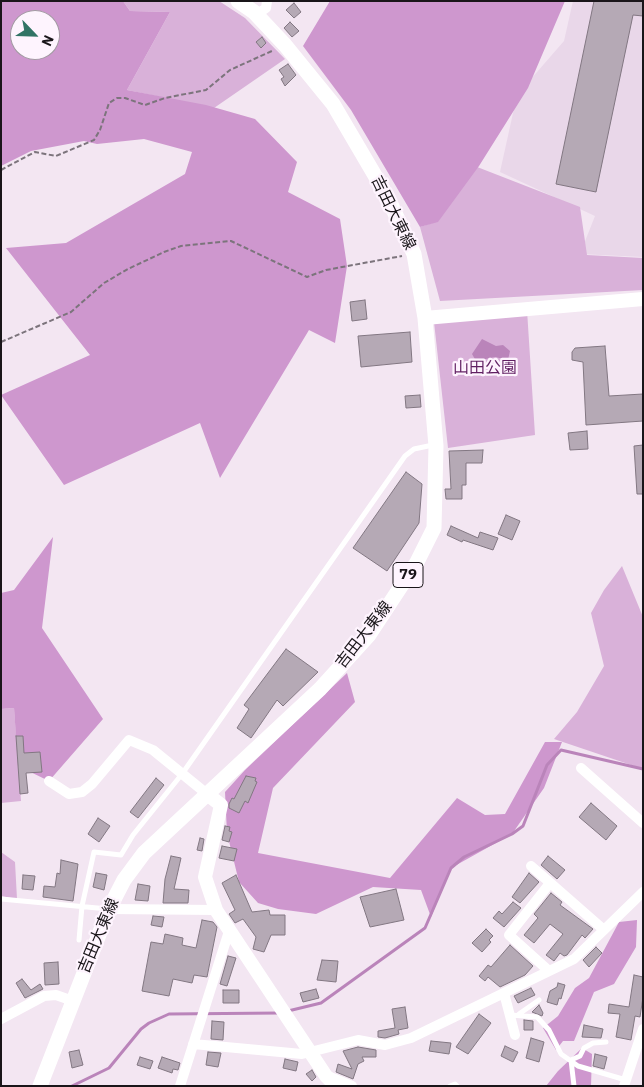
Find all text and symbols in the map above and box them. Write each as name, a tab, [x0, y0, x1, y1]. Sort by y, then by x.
north arrow	[10, 10, 60, 60]
text: N	[38, 32, 58, 49]
street label: 吉田大東線	[367, 173, 419, 253]
park label: 山田公園	[453, 358, 517, 378]
road number: 79	[393, 562, 423, 588]
street label: 吉田大東線	[332, 598, 396, 672]
street label: 吉田大東線	[75, 895, 123, 977]

